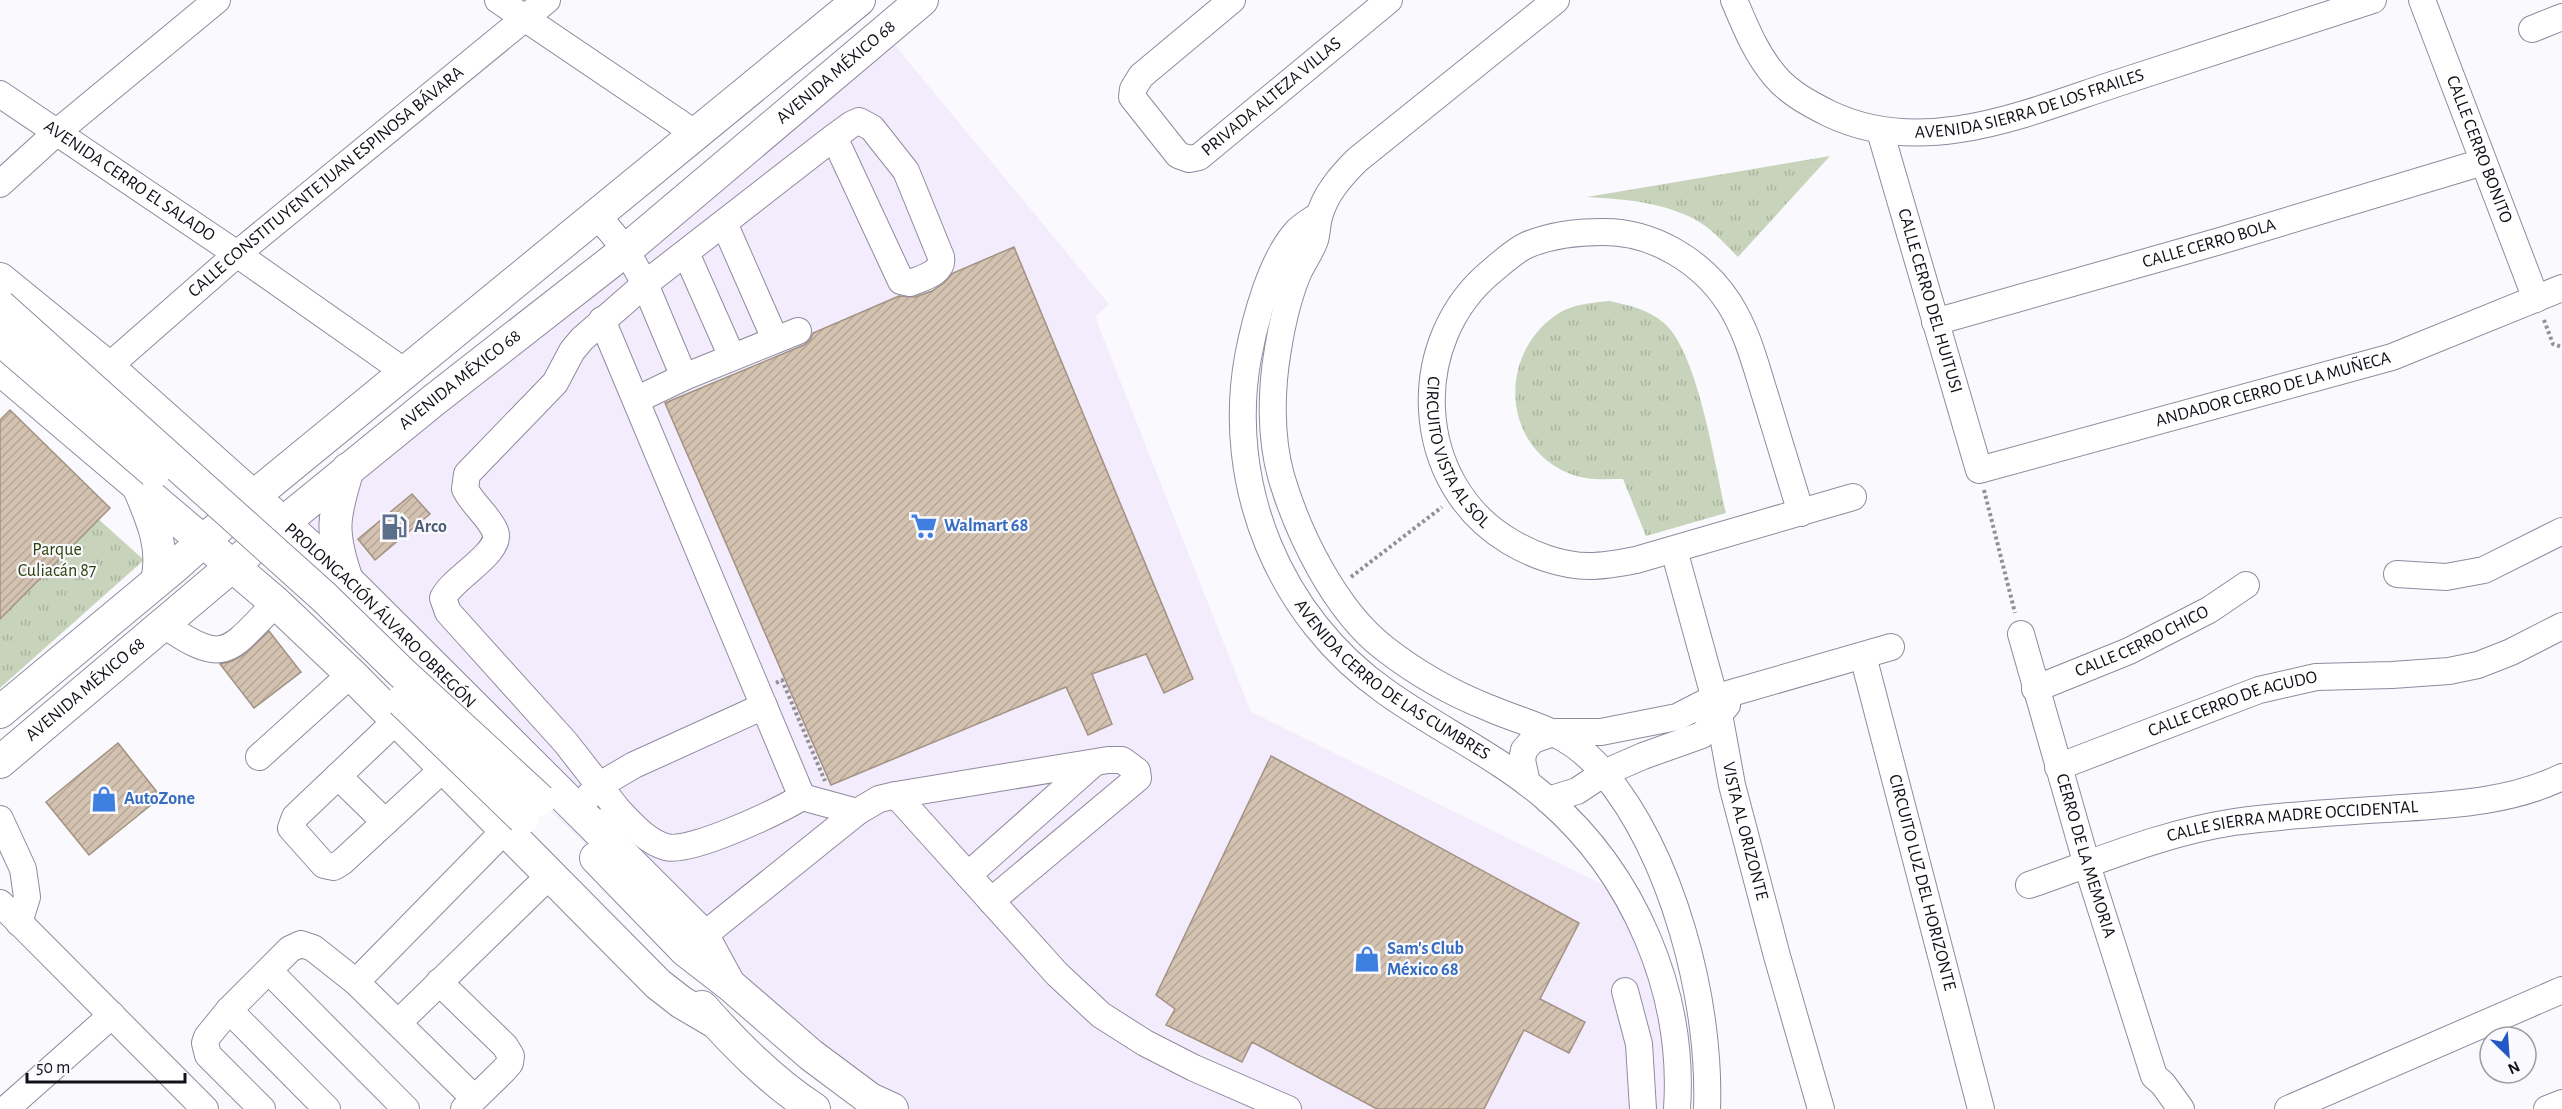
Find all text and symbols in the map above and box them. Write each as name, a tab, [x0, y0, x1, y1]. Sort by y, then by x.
street label: AVENIDA MÉXICO 68	[773, 17, 899, 128]
street label: PRIVADA ALTEZA VILLAS	[1198, 34, 1345, 160]
street label: CALLE CONSTITUYENTE JUAN ESPINOSA BÁVARA	[185, 63, 468, 301]
street label: AVENIDA SIERRA DE LOS FRAILES	[1915, 66, 2146, 142]
street label: CALLE CERRO BONITO	[2443, 73, 2515, 226]
street label: AVENIDA CERRO EL SALADO	[40, 117, 218, 245]
street label: CALLE CERRO DEL HUITUSI	[1894, 207, 1965, 395]
street label: CALLE CERRO BOLA	[2140, 216, 2278, 272]
street label: AVENIDA MÉXICO 68	[396, 327, 524, 434]
street label: ANDADOR CERRO DE LA MUÑECA	[2153, 349, 2393, 430]
street label: CIRCUITO VISTA AL SOL	[1423, 375, 1493, 532]
supermarket icon: Walmart 68	[909, 511, 939, 541]
fuel station icon: Arco	[379, 512, 409, 542]
place label: Walmart 68	[944, 517, 1029, 535]
place label: Arco	[414, 518, 447, 536]
street label: PROLONGACIÓN ÁLVARO OBREGÓN	[281, 520, 479, 712]
park label: Parque Culiacán 87	[18, 541, 96, 580]
street label: AVENIDA CERRO DE LAS CUMBRES	[1291, 596, 1493, 764]
street label: CALLE CERRO CHICO	[2073, 603, 2212, 681]
street label: AVENIDA MÉXICO 68	[23, 635, 149, 745]
street label: CALLE CERRO DE AGUDO	[2146, 668, 2319, 741]
street label: VISTA AL ORIZONTE	[1719, 760, 1771, 902]
street label: CIRCUITO LUZ DEL HORIZONTE	[1885, 772, 1959, 993]
street label: CERRO DE LA MEMORIA	[2052, 772, 2119, 941]
shop icon: AutoZone	[89, 784, 119, 814]
place label: AutoZone	[124, 790, 195, 808]
street label: CALLE SIERRA MADRE OCCIDENTAL	[2165, 798, 2419, 846]
place label: Sam's Club México 68	[1387, 940, 1464, 979]
shop icon: Sam's Club México 68	[1352, 944, 1382, 974]
north arrow	[2478, 1025, 2538, 1085]
scale bar	[27, 1046, 184, 1084]
text: N	[2505, 1058, 2522, 1077]
text: 50 m	[36, 1059, 70, 1077]

